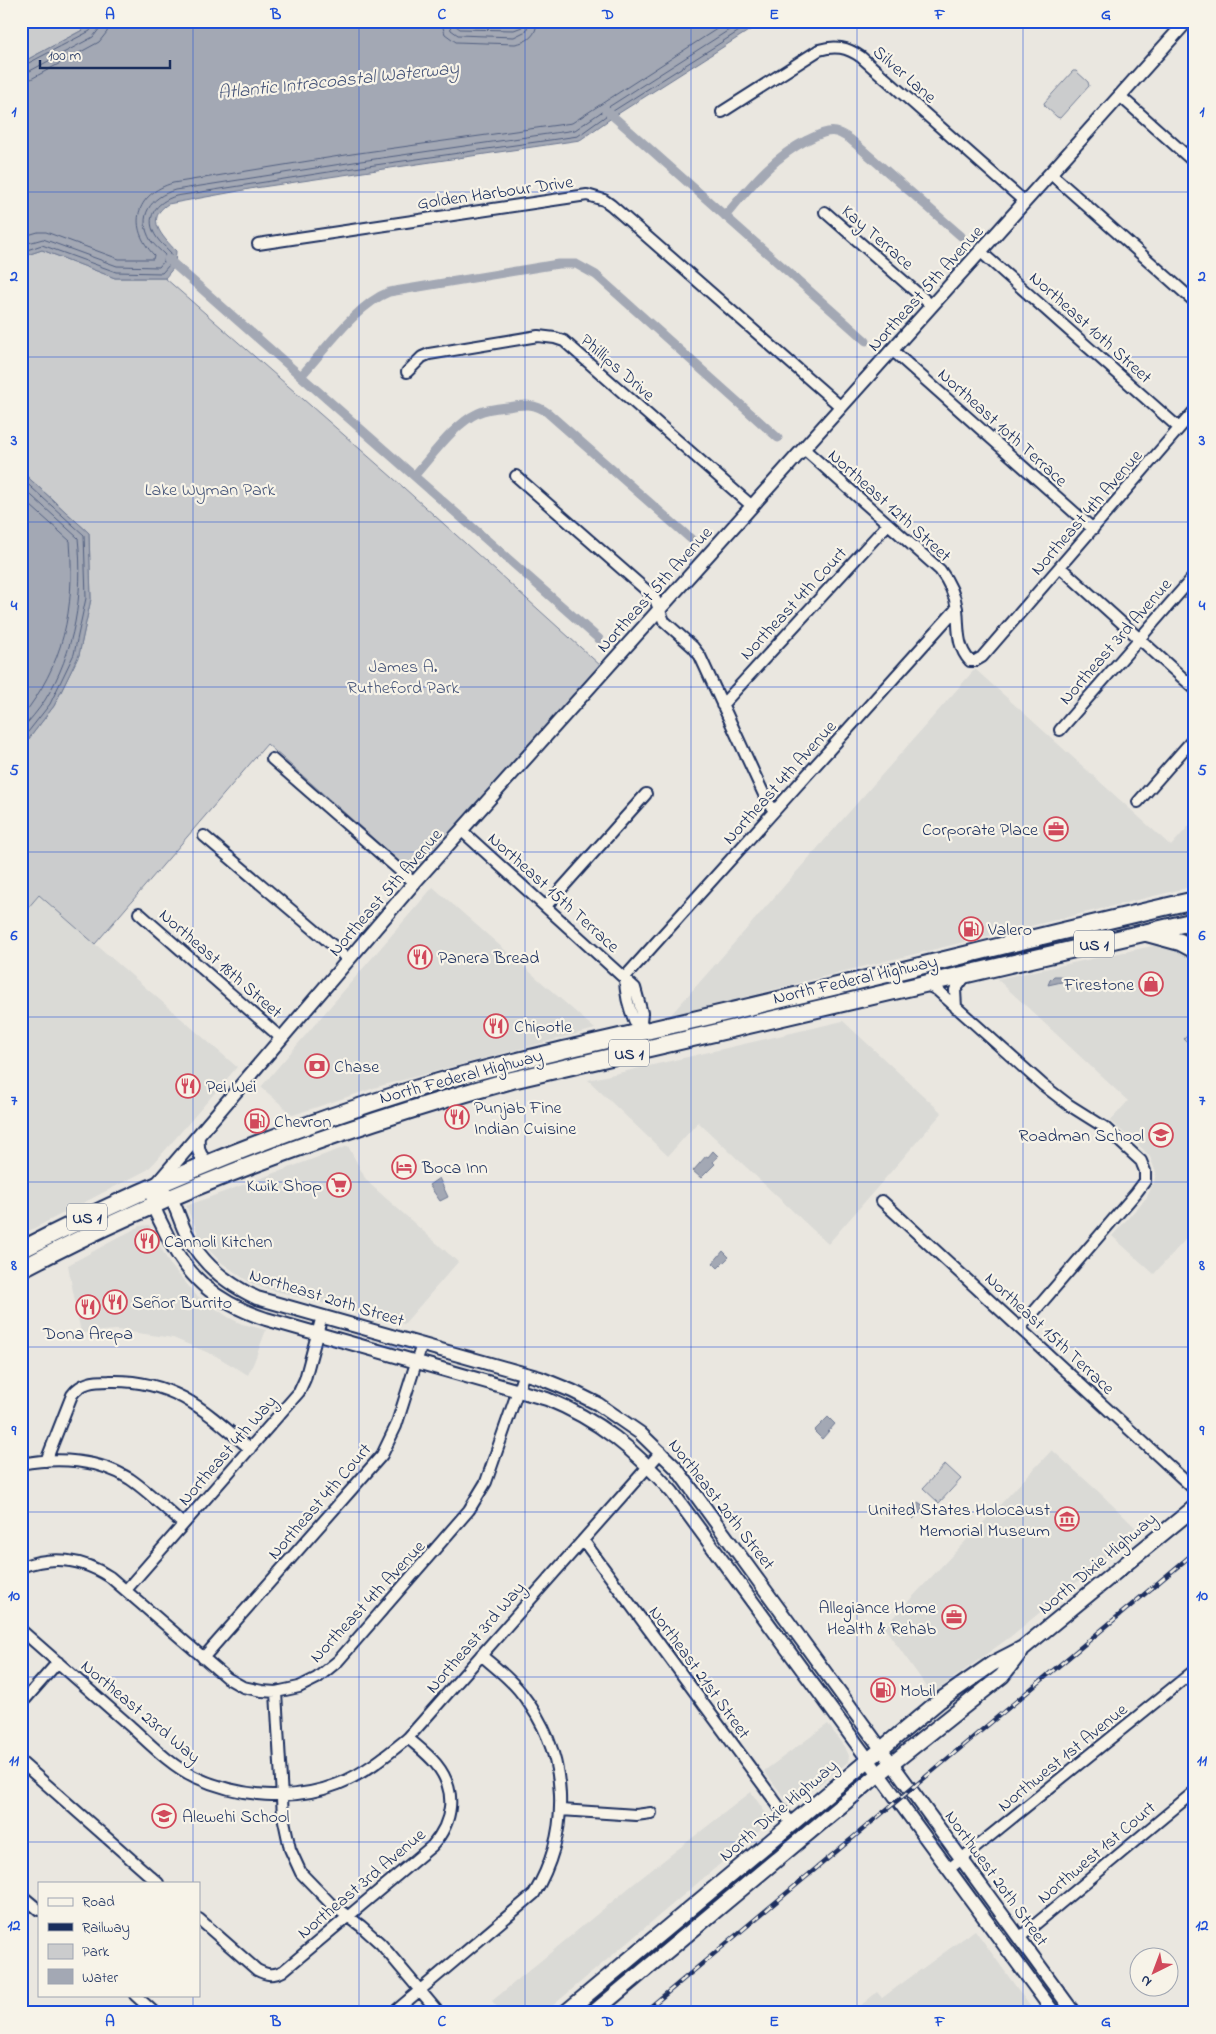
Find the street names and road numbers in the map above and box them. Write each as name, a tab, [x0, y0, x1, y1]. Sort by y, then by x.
street label: Silver Lane	[866, 41, 942, 111]
street label: Golden Harbour Drive	[416, 170, 576, 218]
street label: Kay Terrace	[835, 200, 919, 278]
street label: Northeast 5th Avenue	[862, 220, 991, 358]
street label: Northeast 10th Street	[1023, 266, 1157, 391]
street label: Phillips Drive	[574, 329, 660, 409]
street label: Northeast 10th Terrace	[931, 363, 1073, 495]
street label: Northeast 12th Street	[821, 444, 956, 569]
street label: Northeast 4th Avenue	[1025, 444, 1150, 582]
street label: Northeast 5th Avenue	[591, 521, 720, 659]
street label: Northeast 4th Court	[735, 542, 854, 667]
street label: Northeast 3rd Avenue	[1054, 572, 1180, 711]
street label: Northeast 4th Avenue	[717, 715, 844, 851]
street label: Northeast 5th Avenue	[323, 823, 450, 963]
street label: Northeast 15th Terrace	[481, 827, 625, 961]
street label: Northeast 18th Street	[152, 903, 287, 1026]
road number: US 1	[1074, 931, 1114, 958]
street label: North Federal Highway	[771, 949, 940, 1013]
road number: US 1	[609, 1040, 649, 1066]
street label: North Federal Highway	[377, 1044, 546, 1113]
road number: US 1	[67, 1204, 107, 1230]
street label: Northeast 20th Street	[246, 1263, 407, 1335]
street label: Northeast 15th Terrace	[978, 1267, 1120, 1402]
street label: Northeast 4th Way	[173, 1390, 284, 1512]
street label: Northeast 20th Street	[661, 1434, 780, 1576]
street label: Northeast 4th Court	[263, 1438, 378, 1566]
street label: North Dixie Highway	[1033, 1507, 1164, 1623]
street label: Northeast 4th Avenue	[305, 1534, 433, 1670]
street label: Northeast 3rd Way	[421, 1577, 532, 1700]
street label: Northeast 21st Street	[641, 1601, 756, 1745]
street label: Northeast 23rd Way	[74, 1655, 205, 1771]
street label: Northwest 1st Avenue	[993, 1697, 1135, 1819]
street label: North Dixie Highway	[714, 1754, 845, 1870]
street label: Northwest 1st Court	[1032, 1796, 1162, 1911]
street label: Northwest 20th Street	[937, 1806, 1054, 1953]
street label: Northeast 3rd Avenue	[292, 1822, 433, 1946]

